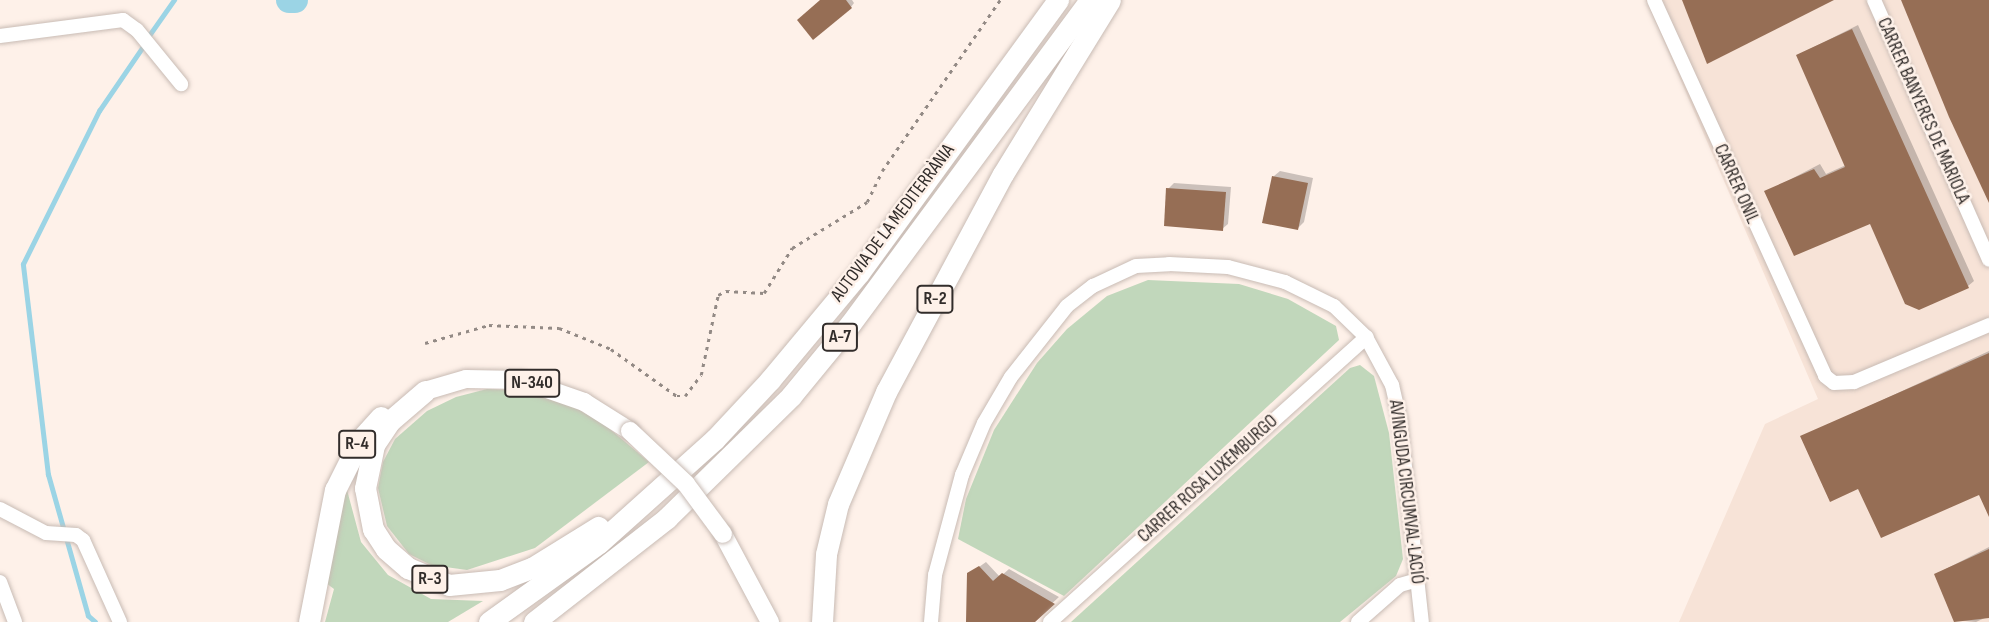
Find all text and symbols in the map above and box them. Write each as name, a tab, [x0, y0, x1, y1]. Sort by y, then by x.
street label: CARRER BANYERES DE MARIOLA	[1872, 14, 1974, 208]
street label: AUTOVIA DE LA MEDITERRÀNIA	[826, 140, 960, 306]
street label: CARRER ONIL	[1708, 141, 1764, 227]
road number: R-2	[916, 284, 954, 314]
road number: A-7	[821, 323, 859, 352]
road number: N-340	[504, 368, 560, 398]
street label: AVINGUDA CIRCUMVAL·LACIÓ	[1383, 399, 1429, 585]
street label: CARRER ROSA LUXEMBURGO	[1133, 410, 1283, 548]
road number: R-4	[338, 430, 376, 458]
road number: R-3	[411, 564, 449, 594]

